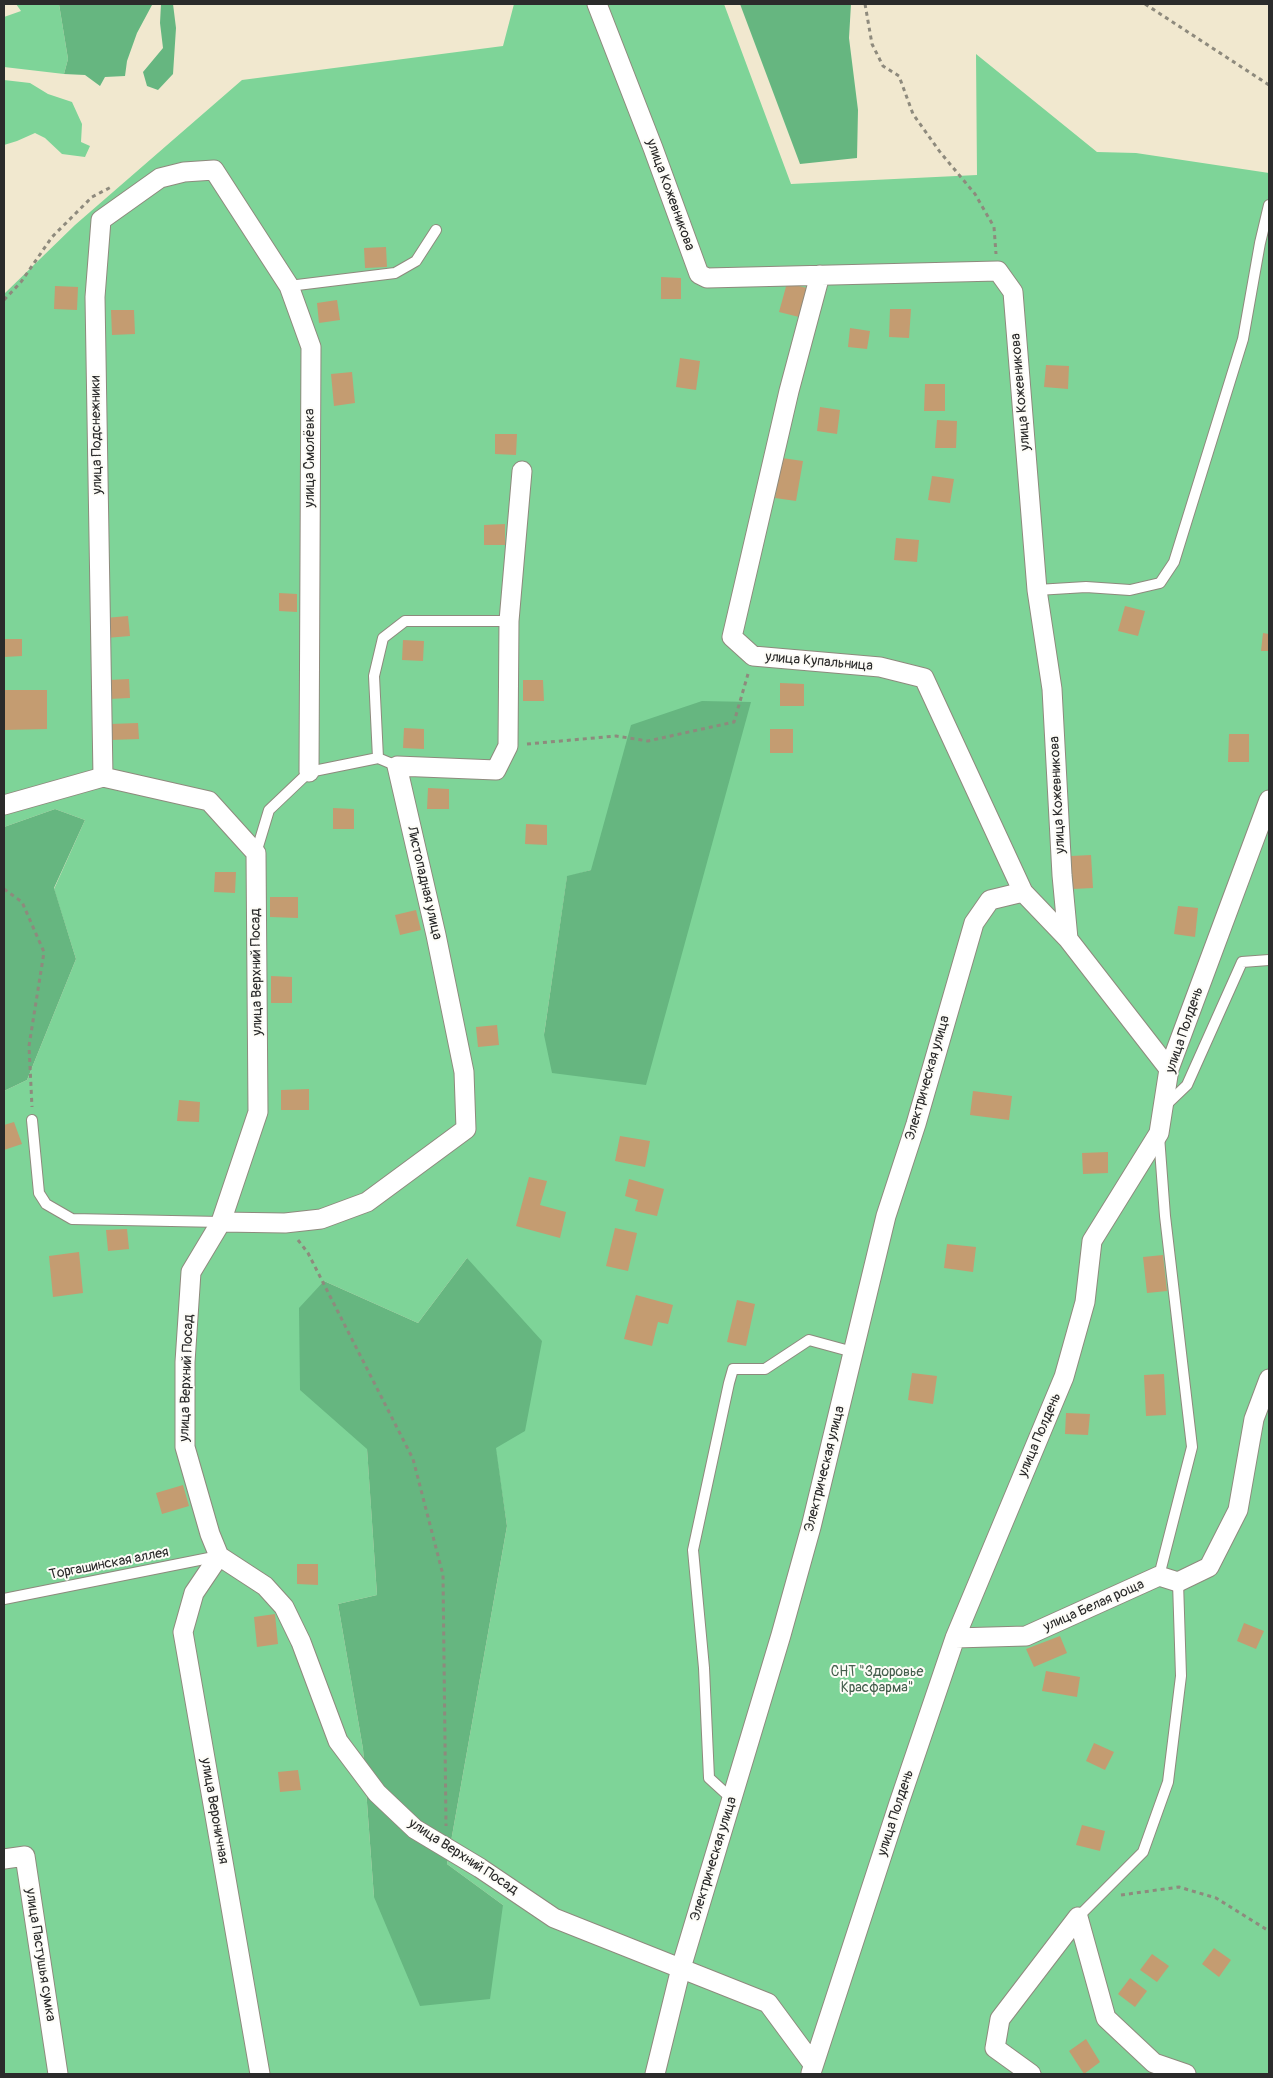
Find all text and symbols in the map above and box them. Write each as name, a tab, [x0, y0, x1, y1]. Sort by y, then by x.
street label: улица Кожевникова	[642, 137, 698, 253]
street label: улица Кожевникова	[1008, 333, 1034, 451]
street label: улица Подснежники	[88, 375, 106, 495]
street label: улица Смолёвка	[302, 409, 318, 507]
street label: улица Купальница	[765, 649, 873, 675]
street label: улица Кожевникова	[1047, 736, 1069, 854]
street label: Листопадная улица	[403, 825, 445, 941]
street label: улица Верхний Посад	[247, 908, 267, 1036]
street label: улица Полдень	[1162, 985, 1208, 1075]
street label: Электрическая улица	[902, 1014, 954, 1142]
street label: улица Верхний Посад	[176, 1314, 198, 1442]
street label: улица Полдень	[1015, 1390, 1065, 1480]
street label: Электрическая улица	[801, 1404, 849, 1534]
street label: Торгашинская аллея	[48, 1544, 170, 1584]
street label: улица Белая роща	[1041, 1576, 1147, 1636]
park label: СНТ "Здоровье Красфарма"	[831, 1664, 923, 1696]
street label: улица Вероничная	[196, 1757, 232, 1865]
street label: улица Полдень	[874, 1768, 918, 1858]
street label: Электрическая улица	[687, 1795, 741, 1923]
street label: улица Верхний Посад	[405, 1815, 521, 1899]
street label: улица Пастушья сумка	[21, 1887, 59, 2023]

